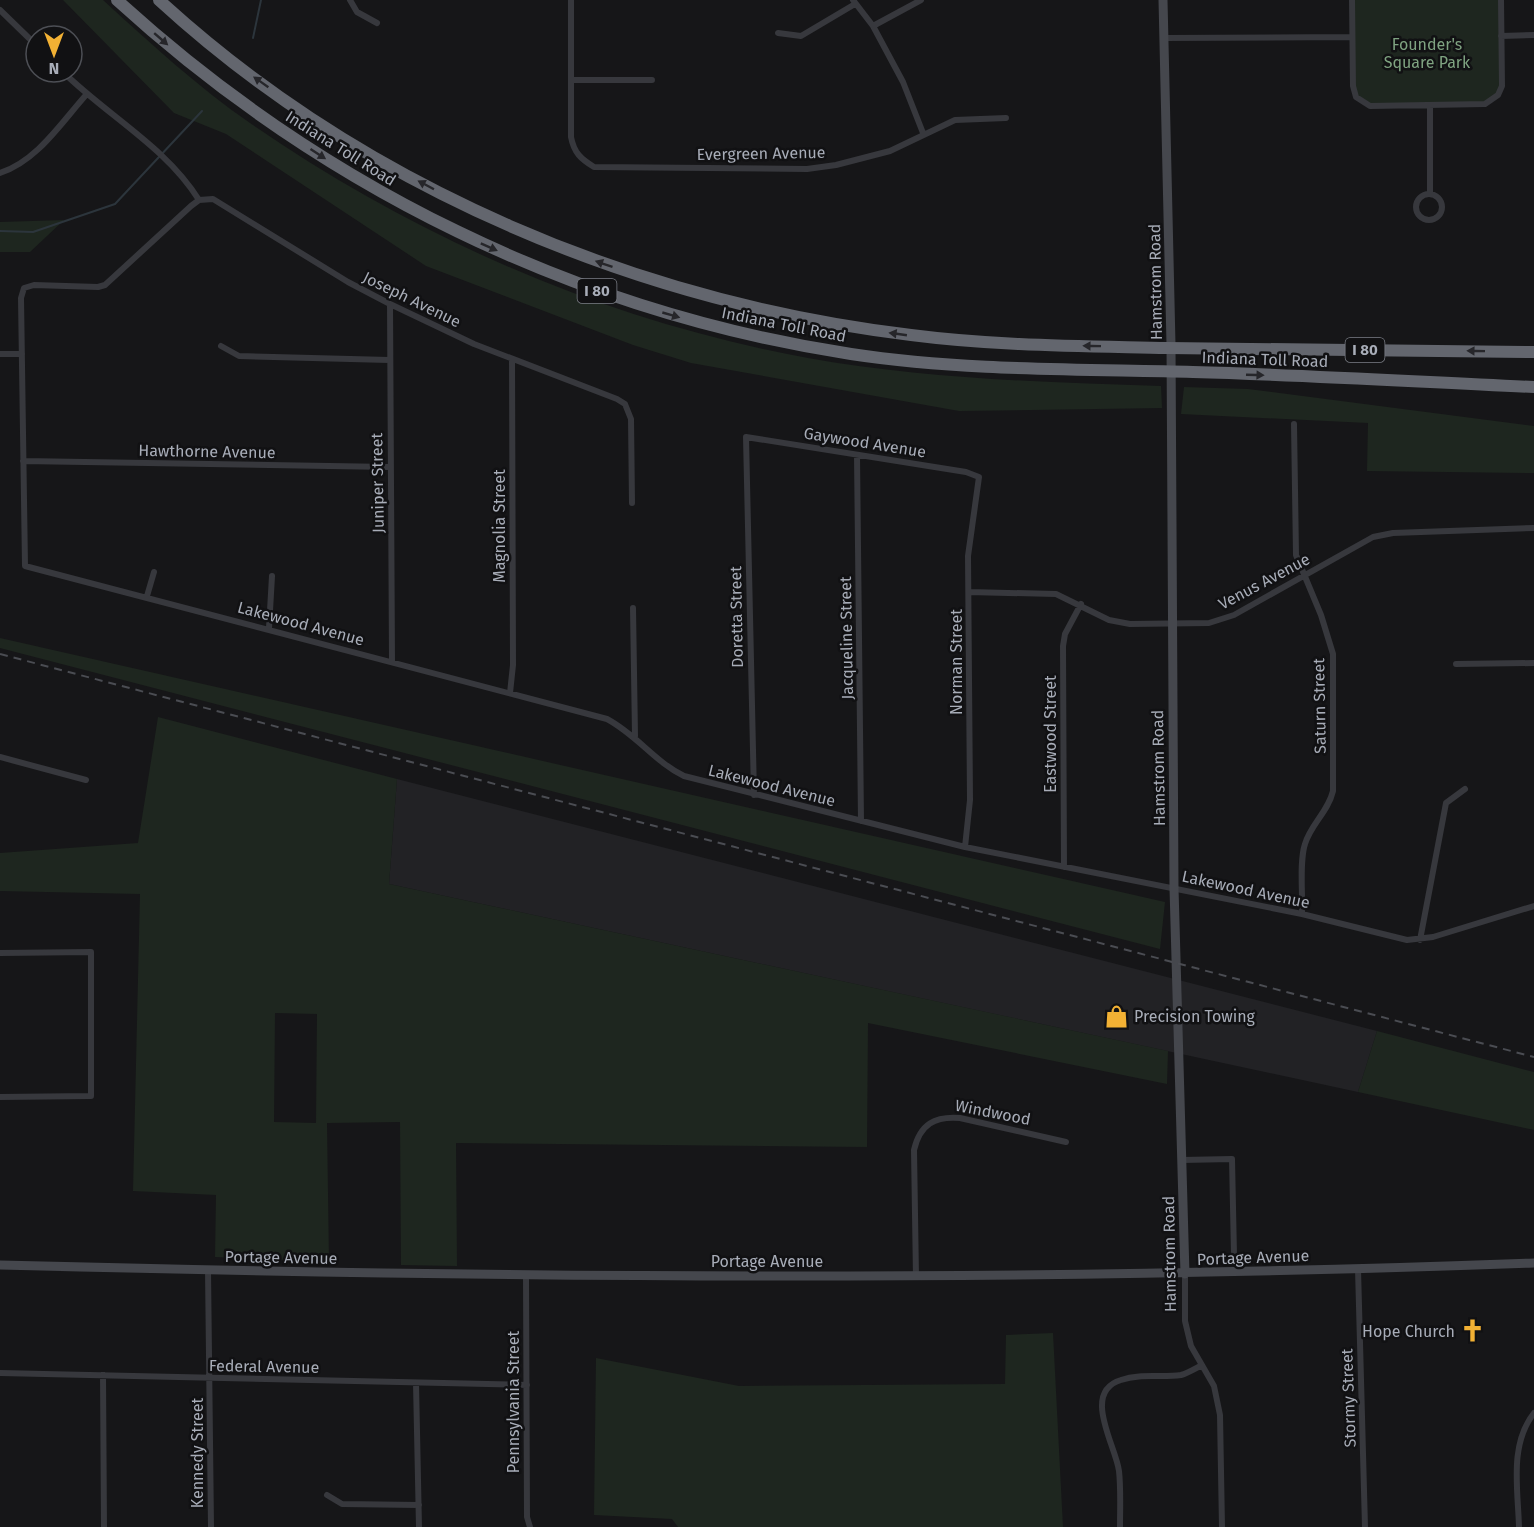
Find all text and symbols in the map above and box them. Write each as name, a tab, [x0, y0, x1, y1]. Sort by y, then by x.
north arrow	[24, 24, 84, 84]
one-way arrow	[153, 32, 168, 45]
park label: Founder's Square Park	[1384, 35, 1471, 72]
text: N	[49, 59, 59, 78]
one-way arrow	[253, 76, 269, 88]
street label: Indiana Toll Road	[282, 107, 399, 190]
street label: Evergreen Avenue	[696, 143, 826, 164]
one-way arrow	[309, 149, 326, 160]
one-way arrow	[417, 180, 434, 190]
street label: Hamstrom Road	[1145, 224, 1166, 340]
one-way arrow	[480, 243, 497, 252]
one-way arrow	[595, 258, 613, 268]
street label: Joseph Avenue	[360, 268, 464, 331]
road number: I 80	[578, 279, 616, 303]
street label: Indiana Toll Road	[720, 303, 848, 346]
one-way arrow	[662, 311, 680, 320]
one-way arrow	[888, 329, 907, 338]
road number: I 80	[1346, 338, 1384, 362]
one-way arrow	[1083, 341, 1102, 351]
one-way arrow	[1466, 346, 1485, 356]
street label: Indiana Toll Road	[1201, 348, 1329, 371]
one-way arrow	[1245, 370, 1264, 379]
street label: Gaywood Avenue	[802, 423, 927, 462]
street label: Juniper Street	[367, 433, 388, 533]
street label: Hawthorne Avenue	[138, 441, 276, 462]
street label: Magnolia Street	[490, 469, 509, 583]
street label: Venus Avenue	[1215, 549, 1313, 613]
street label: Doretta Street	[726, 566, 747, 668]
street label: Jacqueline Street	[836, 576, 857, 700]
street label: Lakewood Avenue	[235, 597, 366, 650]
street label: Norman Street	[947, 609, 966, 715]
street label: Saturn Street	[1309, 658, 1330, 754]
street label: Eastwood Street	[1041, 675, 1060, 793]
street label: Hamstrom Road	[1148, 710, 1169, 826]
street label: Lakewood Avenue	[706, 760, 837, 810]
street label: Lakewood Avenue	[1180, 867, 1312, 912]
shop icon: Precision Towing	[1103, 1003, 1129, 1029]
place label: Precision Towing	[1134, 1007, 1256, 1026]
street label: Windwood	[954, 1096, 1032, 1129]
street label: Hamstrom Road	[1159, 1196, 1180, 1312]
street label: Portage Avenue	[1196, 1246, 1310, 1269]
street label: Portage Avenue	[224, 1247, 337, 1268]
street label: Portage Avenue	[711, 1252, 823, 1271]
church icon: Hope Church	[1460, 1318, 1486, 1344]
place label: Hope Church	[1362, 1322, 1455, 1341]
street label: Pennsylvania Street	[504, 1331, 523, 1473]
street label: Stormy Street	[1337, 1348, 1360, 1448]
street label: Federal Avenue	[209, 1356, 319, 1377]
street label: Kennedy Street	[188, 1398, 207, 1508]

